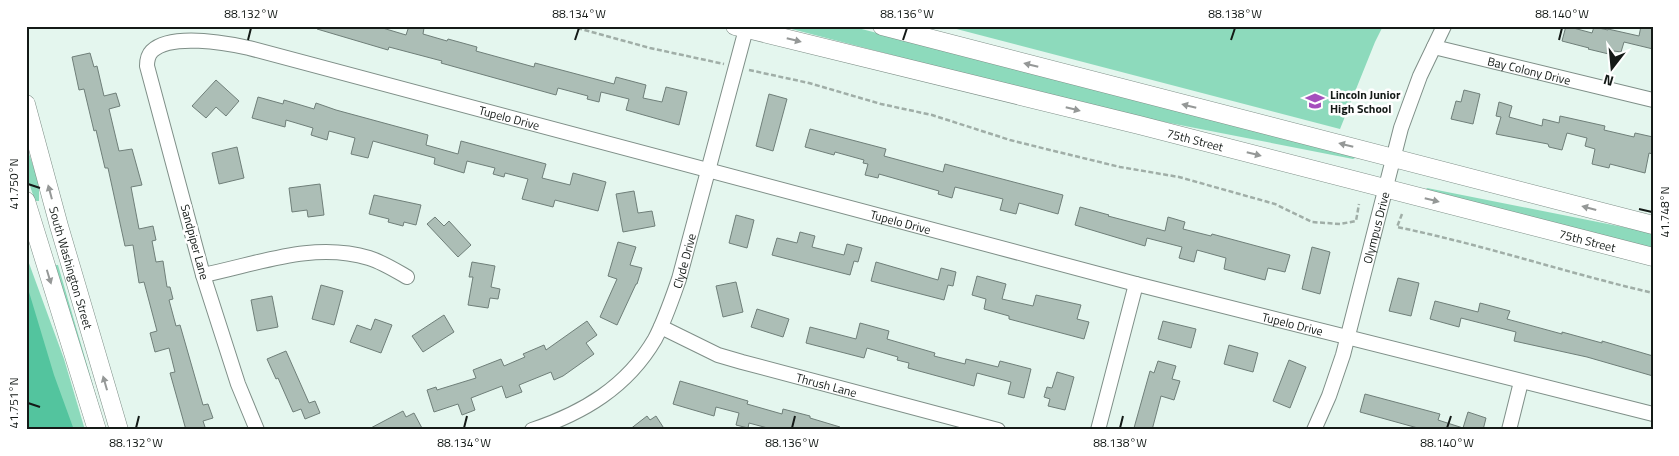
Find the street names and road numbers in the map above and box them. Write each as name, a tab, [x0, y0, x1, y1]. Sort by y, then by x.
street label: Bay Colony Drive	[1486, 51, 1573, 89]
street label: Tupelo Drive	[477, 100, 542, 134]
street label: 75th Street	[1165, 123, 1226, 156]
street label: Olympus Drive	[1357, 189, 1394, 266]
street label: Sandpiper Lane	[176, 202, 214, 282]
street label: South Washington Street	[45, 204, 99, 332]
street label: Tupelo Drive	[868, 204, 933, 239]
street label: 75th Street	[1557, 224, 1619, 257]
street label: Clyde Drive	[667, 231, 700, 291]
street label: Tupelo Drive	[1260, 307, 1325, 340]
street label: Thrush Lane	[794, 367, 859, 402]

